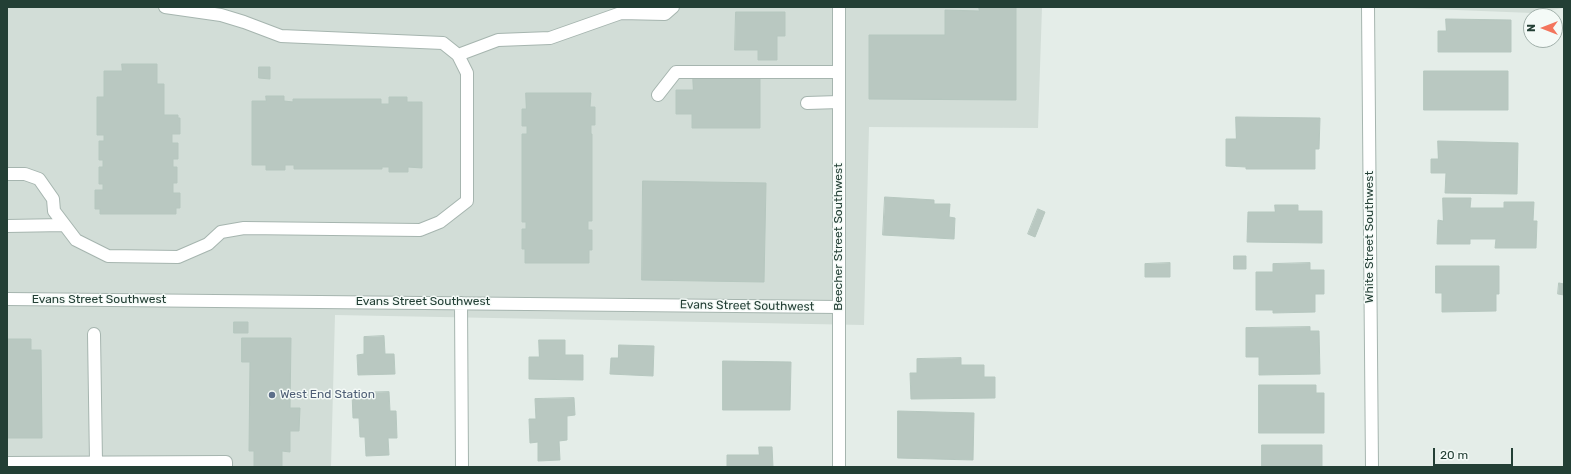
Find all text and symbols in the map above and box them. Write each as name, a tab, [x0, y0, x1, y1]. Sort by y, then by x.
north arrow	[1523, 8, 1563, 48]
text: N	[1525, 24, 1538, 32]
street label: Beecher Street Southwest	[832, 163, 846, 311]
street label: White Street Southwest	[1363, 171, 1377, 303]
street label: Evans Street Southwest	[32, 293, 166, 307]
street label: Evans Street Southwest	[356, 295, 490, 309]
street label: Evans Street Southwest	[680, 298, 814, 314]
place label: West End Station	[280, 388, 375, 402]
marker: West End Station	[267, 390, 277, 400]
scale bar	[1435, 440, 1515, 466]
text: 20 m	[1440, 448, 1468, 462]

